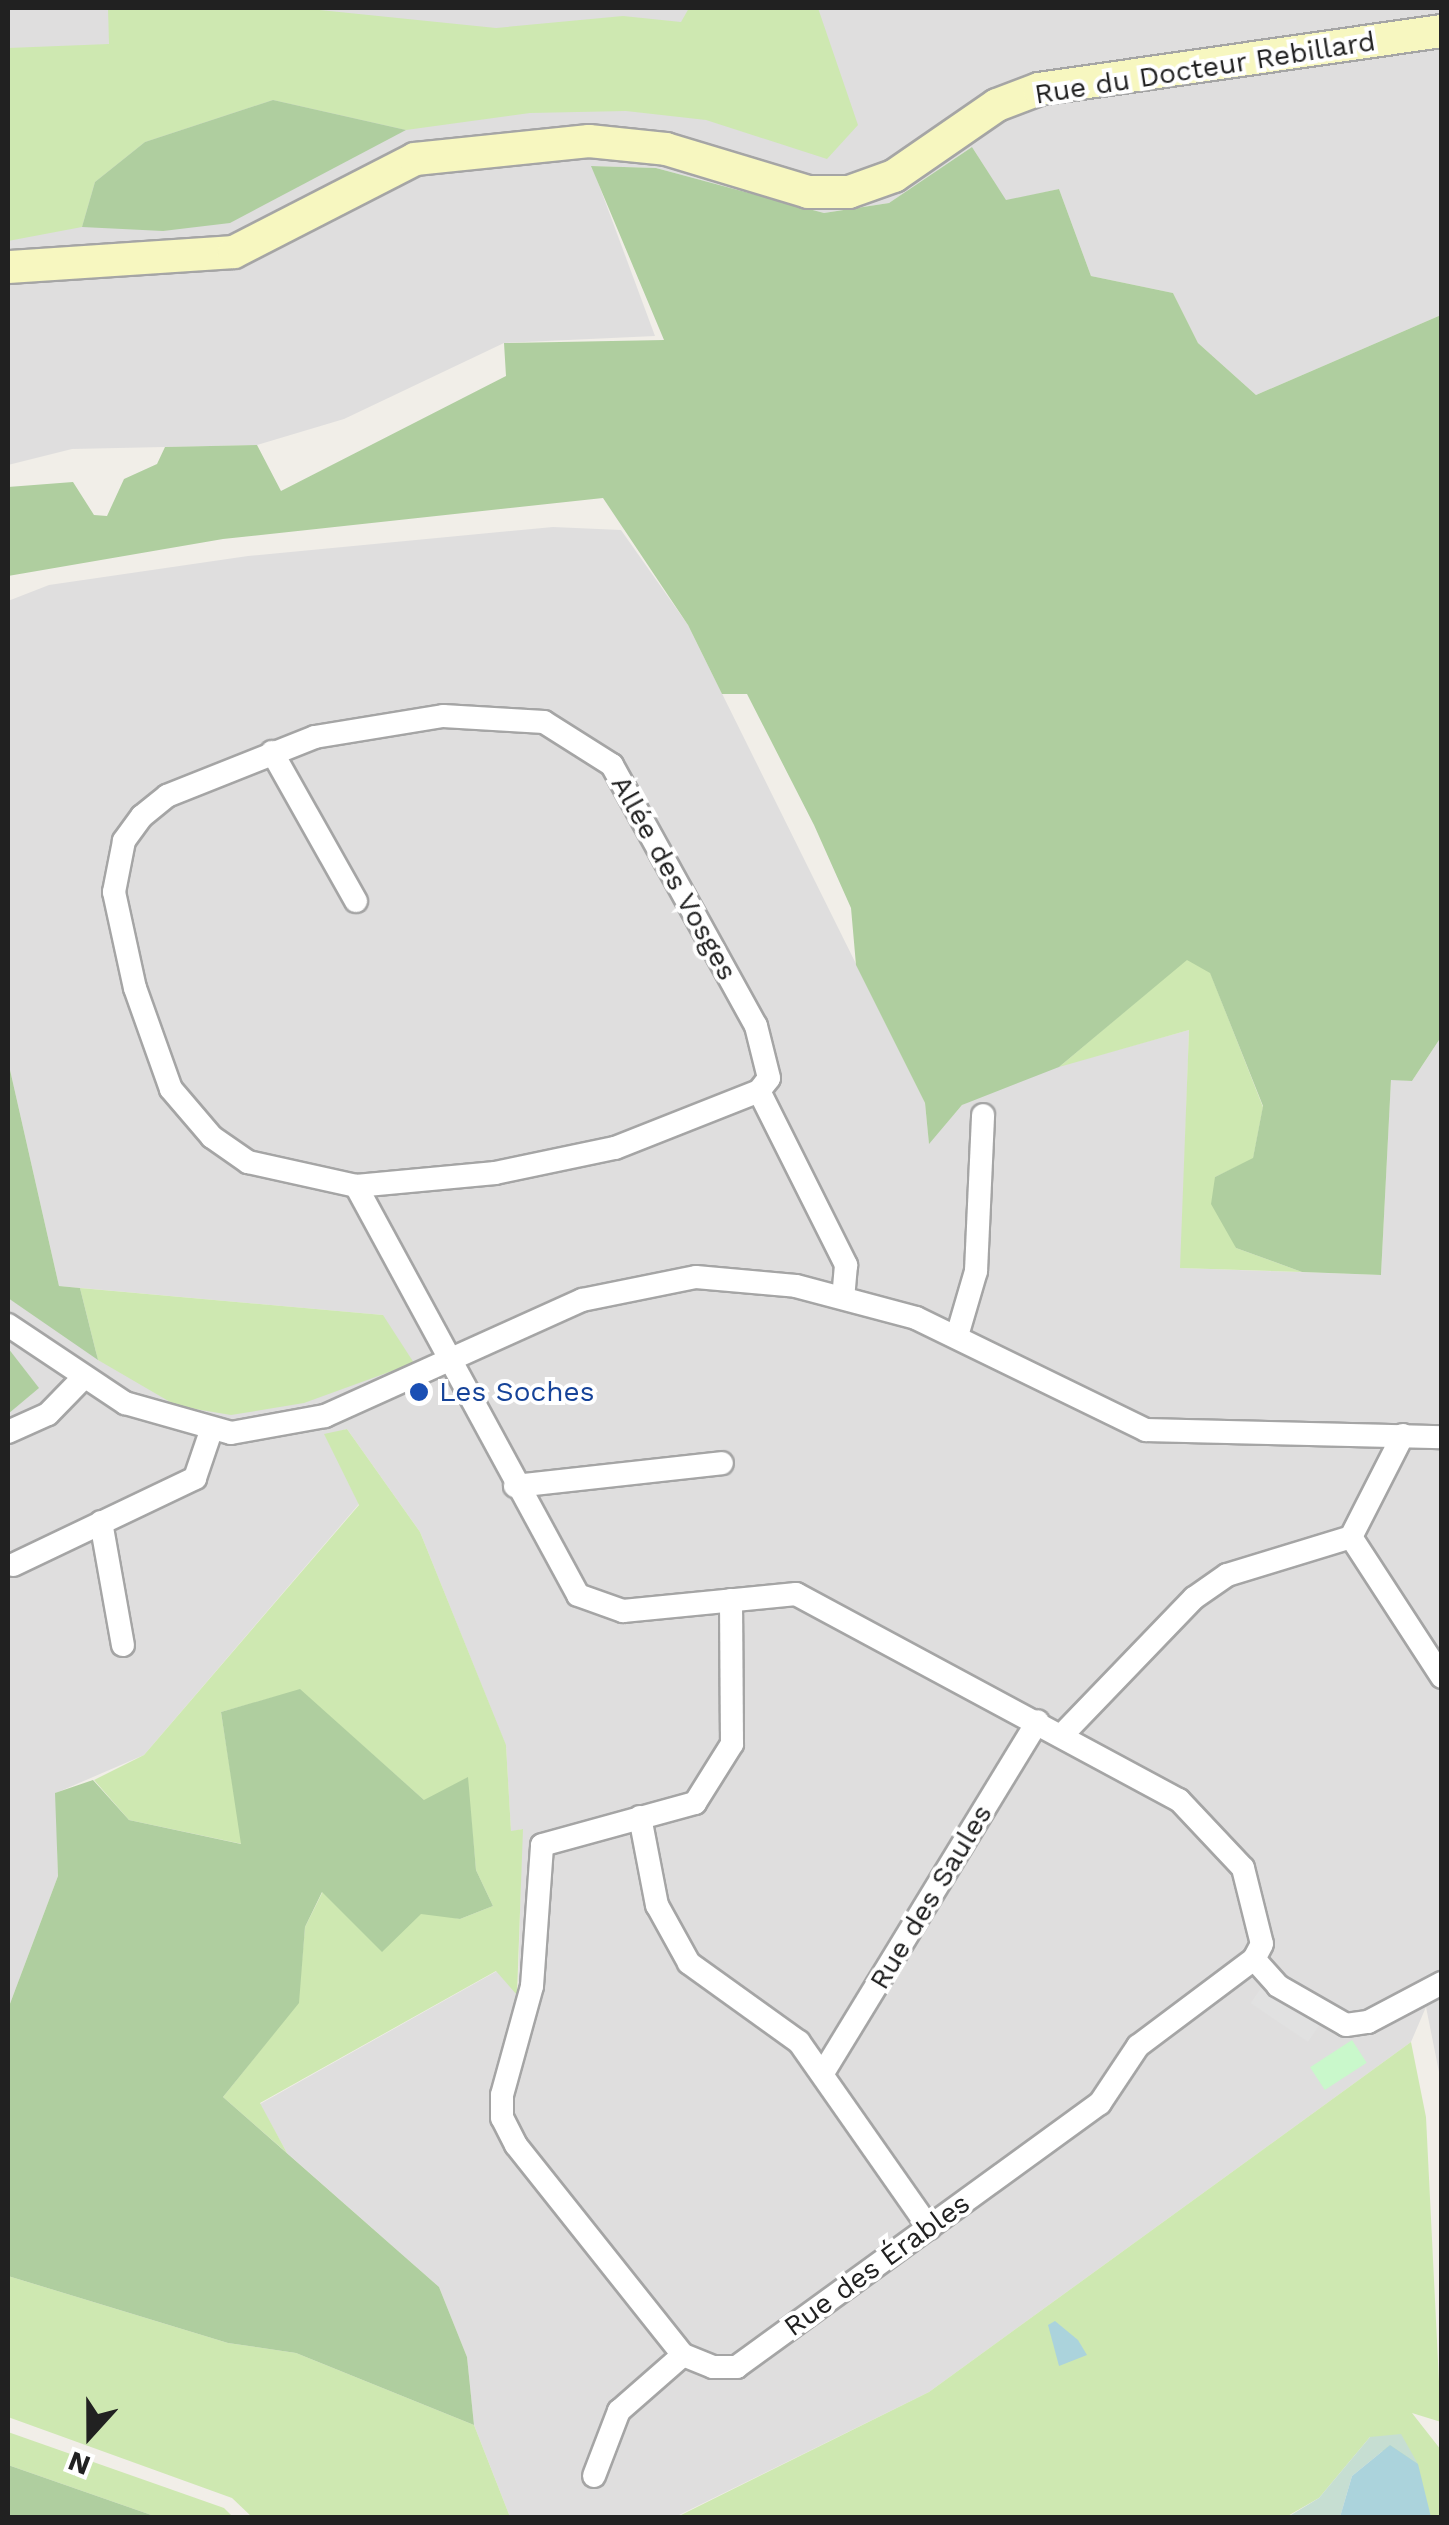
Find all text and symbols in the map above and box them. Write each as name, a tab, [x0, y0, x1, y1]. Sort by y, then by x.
street label: Rue du Docteur Rebillard	[1032, 24, 1378, 112]
street label: Allée des Vosges	[604, 769, 744, 987]
place label: Les Soches	[439, 1375, 594, 1409]
marker: Les Soches	[408, 1381, 430, 1403]
street label: Rue des Saules	[863, 1799, 999, 1995]
street label: Rue des Érables	[778, 2186, 976, 2344]
north arrow	[40, 2385, 140, 2485]
text: N	[63, 2444, 95, 2483]

